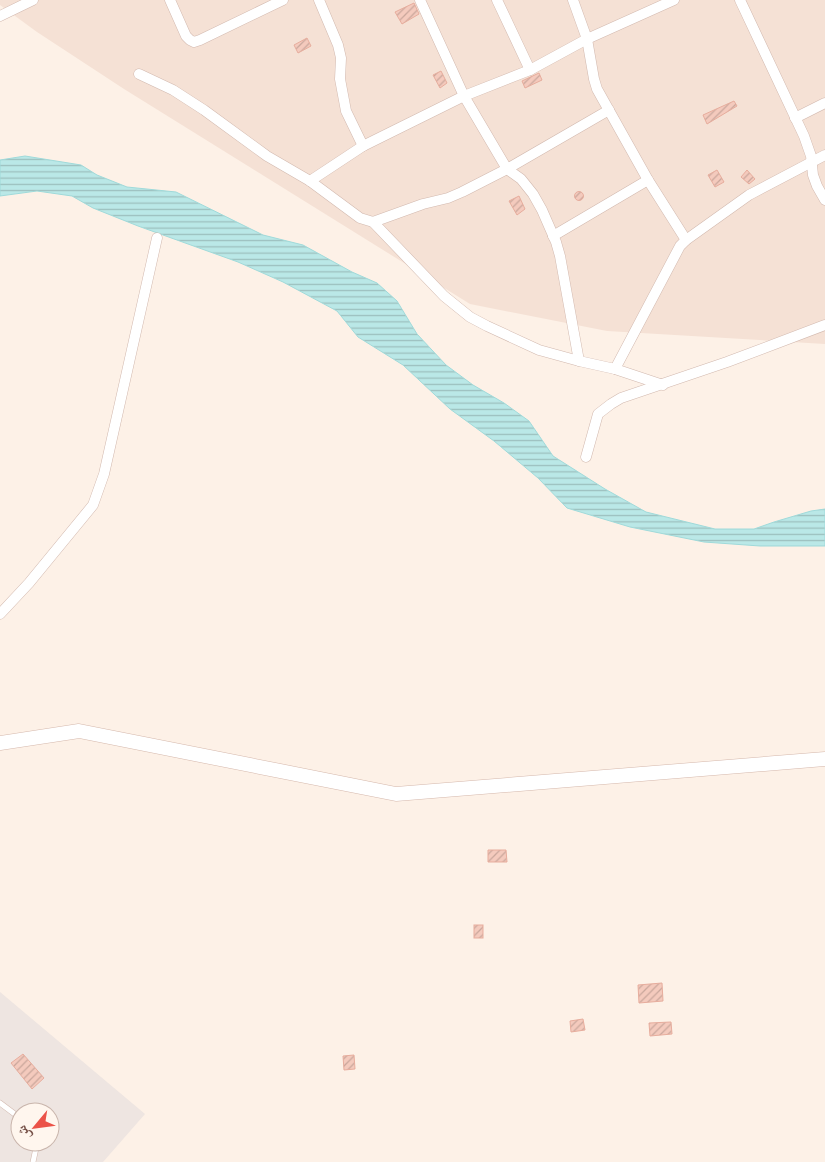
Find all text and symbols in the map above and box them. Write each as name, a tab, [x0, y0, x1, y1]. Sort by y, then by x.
north arrow	[10, 1102, 60, 1152]
text: ش	[12, 1122, 35, 1144]

